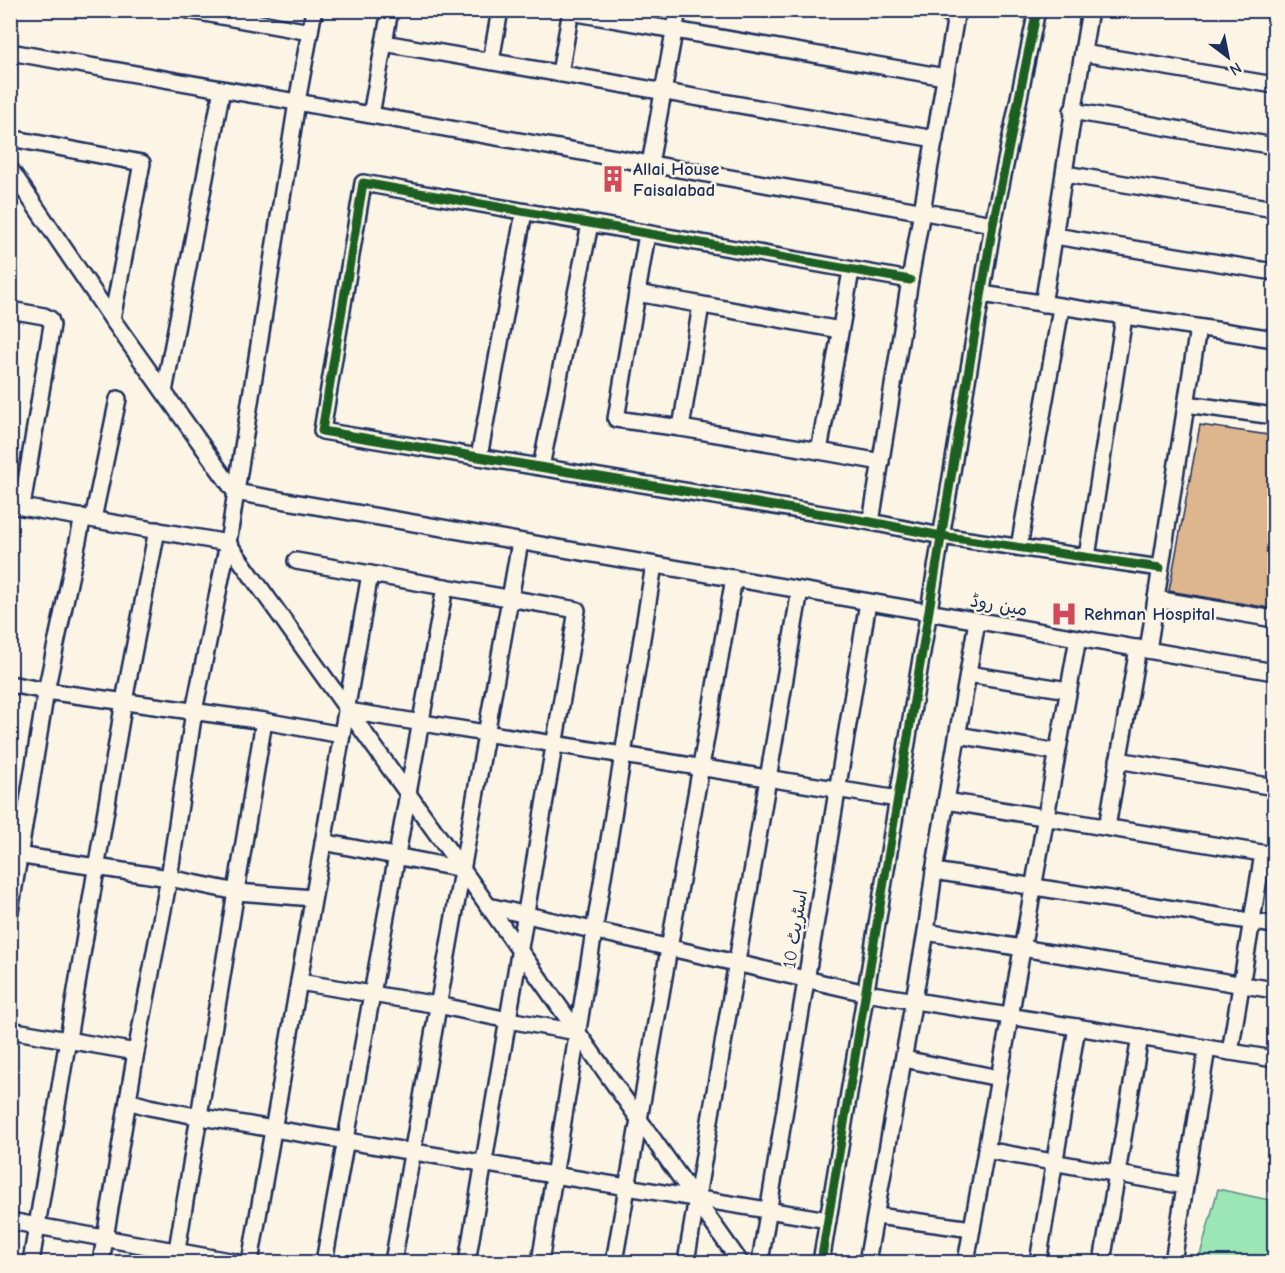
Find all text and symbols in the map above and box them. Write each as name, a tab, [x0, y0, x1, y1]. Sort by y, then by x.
north arrow	[1198, 27, 1258, 87]
text: N	[1226, 58, 1245, 79]
place label: Allai House Faisalabad	[633, 159, 719, 201]
building icon: Allai House Faisalabad	[598, 164, 628, 194]
street label: مین روڈ	[969, 590, 1029, 621]
hospital icon: Rehman Hospital	[1049, 599, 1079, 629]
place label: Rehman Hospital	[1084, 604, 1215, 625]
street label: اسٹریٹ 10	[779, 888, 812, 970]

